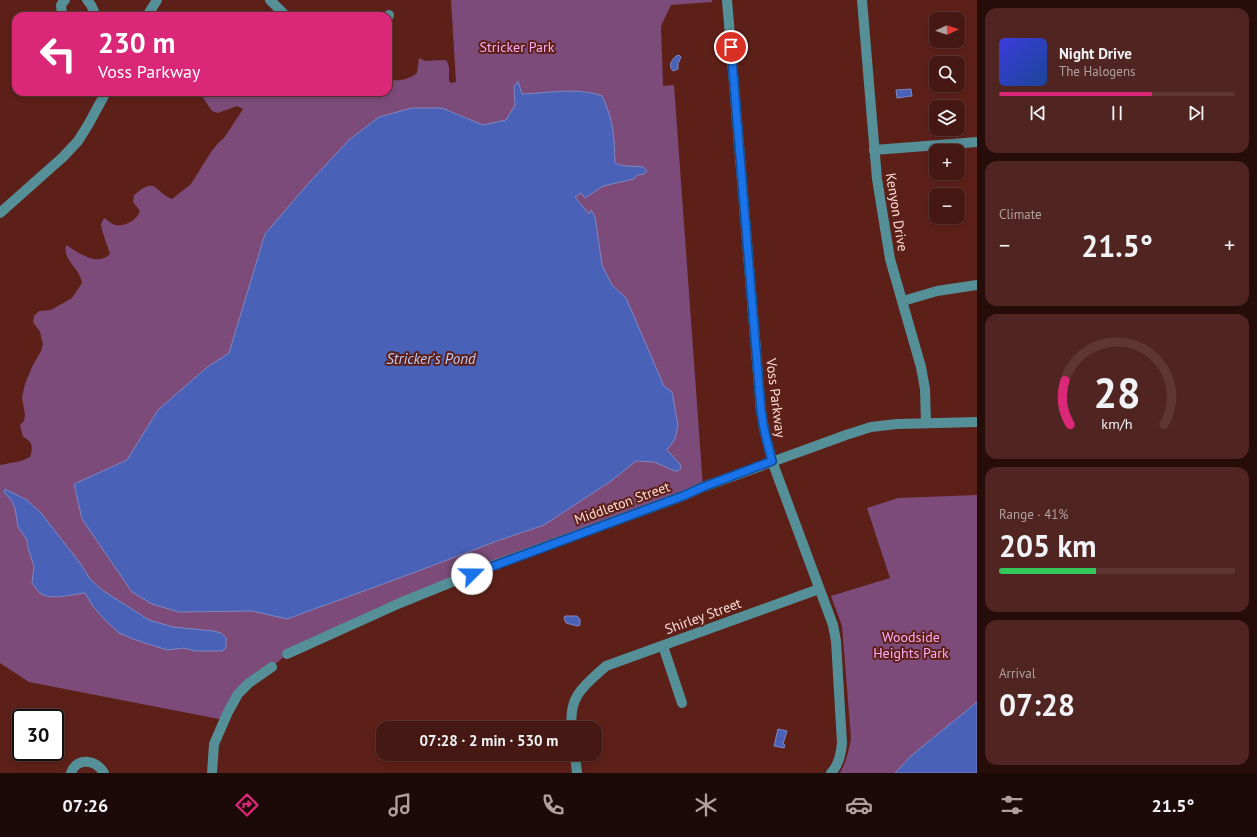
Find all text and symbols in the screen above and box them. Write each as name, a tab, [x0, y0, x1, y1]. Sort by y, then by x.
north arrow	[929, 12, 965, 48]
map controls	[929, 12, 965, 224]
text: 230 m	[98, 24, 175, 61]
icon: left	[32, 28, 84, 80]
pin	[714, 30, 748, 64]
icon: arrive	[720, 36, 742, 58]
park label: Stricker Park	[480, 38, 555, 56]
text: Night Drive	[1059, 44, 1132, 63]
button: search	[929, 56, 965, 92]
text: Voss Parkway	[98, 60, 200, 83]
text: The Halogens	[1059, 63, 1136, 80]
button: layers	[929, 100, 965, 136]
icon: previous	[1027, 102, 1049, 124]
icon: pause	[1106, 102, 1128, 124]
icon: next	[1185, 102, 1207, 124]
button: +	[929, 144, 965, 180]
street label: Kenyon Drive	[882, 171, 912, 253]
button: −	[929, 188, 965, 224]
text: Climate	[999, 206, 1042, 223]
text: 21.5°	[1081, 226, 1153, 265]
text: −	[999, 231, 1010, 259]
text: +	[1224, 231, 1235, 259]
water label: Stricker's Pond	[386, 349, 476, 368]
street label: Voss Parkway	[762, 356, 790, 439]
text: 28	[1093, 365, 1141, 418]
text: km/h	[1101, 413, 1133, 432]
street label: Middleton Street	[572, 477, 672, 529]
text: Range · 41%	[999, 506, 1068, 523]
text: 205 km	[999, 526, 1097, 565]
position arrow	[451, 553, 493, 595]
street label: Shirley Street	[662, 594, 744, 638]
park label: Woodside Heights Park	[873, 628, 949, 662]
text: Arrival	[999, 665, 1035, 682]
text: 07:28	[999, 685, 1075, 724]
speed limit sign: 30	[12, 709, 64, 761]
text: 07:28 · 2 min · 530 m	[420, 731, 558, 750]
icon: directions	[233, 791, 261, 819]
icon: music	[386, 791, 414, 819]
icon: phone	[539, 791, 567, 819]
icon: climate	[692, 791, 720, 819]
icon: car	[845, 791, 873, 819]
icon: filters	[998, 791, 1026, 819]
text: 07:26	[63, 794, 108, 817]
text: 21.5°	[1152, 794, 1194, 817]

